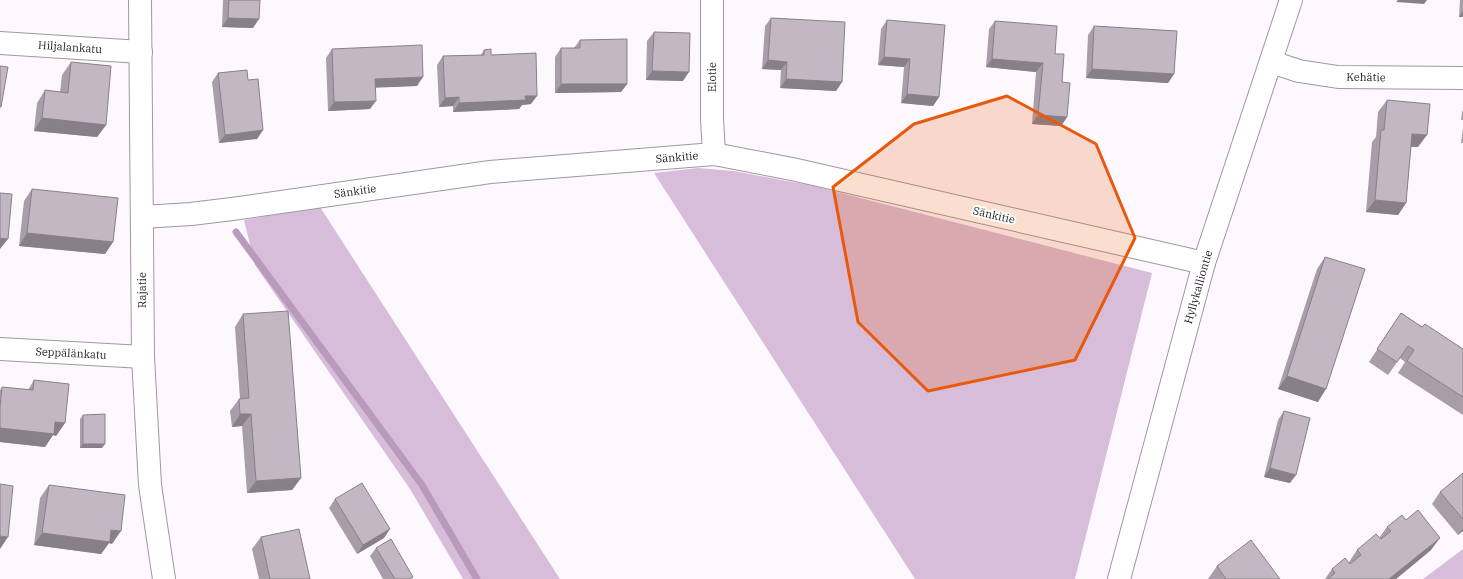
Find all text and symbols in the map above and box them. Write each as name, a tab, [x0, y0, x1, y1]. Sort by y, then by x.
street label: Hiljalankatu	[38, 38, 103, 56]
street label: Elotie	[705, 62, 719, 92]
street label: Kehätie	[1346, 70, 1386, 84]
street label: Sänkitie	[655, 148, 699, 166]
street label: Sänkitie	[333, 181, 377, 201]
street label: Sänkitie	[972, 203, 1016, 227]
street label: Hyllykalliontie	[1181, 248, 1215, 325]
street label: Rajatie	[135, 272, 149, 308]
street label: Seppälänkatu	[35, 344, 107, 362]

